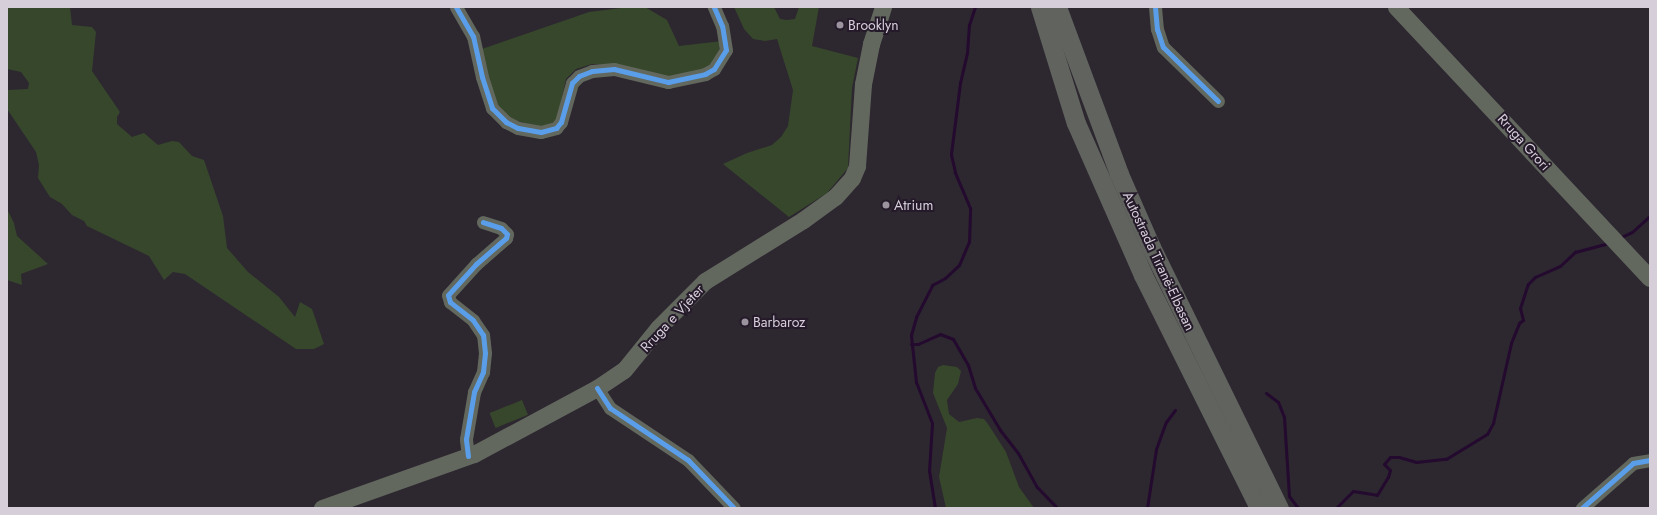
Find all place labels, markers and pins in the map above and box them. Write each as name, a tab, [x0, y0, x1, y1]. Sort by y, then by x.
place label: Brooklyn	[848, 17, 899, 33]
marker: Brooklyn	[835, 20, 845, 30]
place label: Atrium	[894, 197, 933, 213]
marker: Atrium	[881, 200, 891, 210]
place label: Barbaroz	[753, 314, 806, 330]
marker: Barbaroz	[740, 317, 750, 327]

